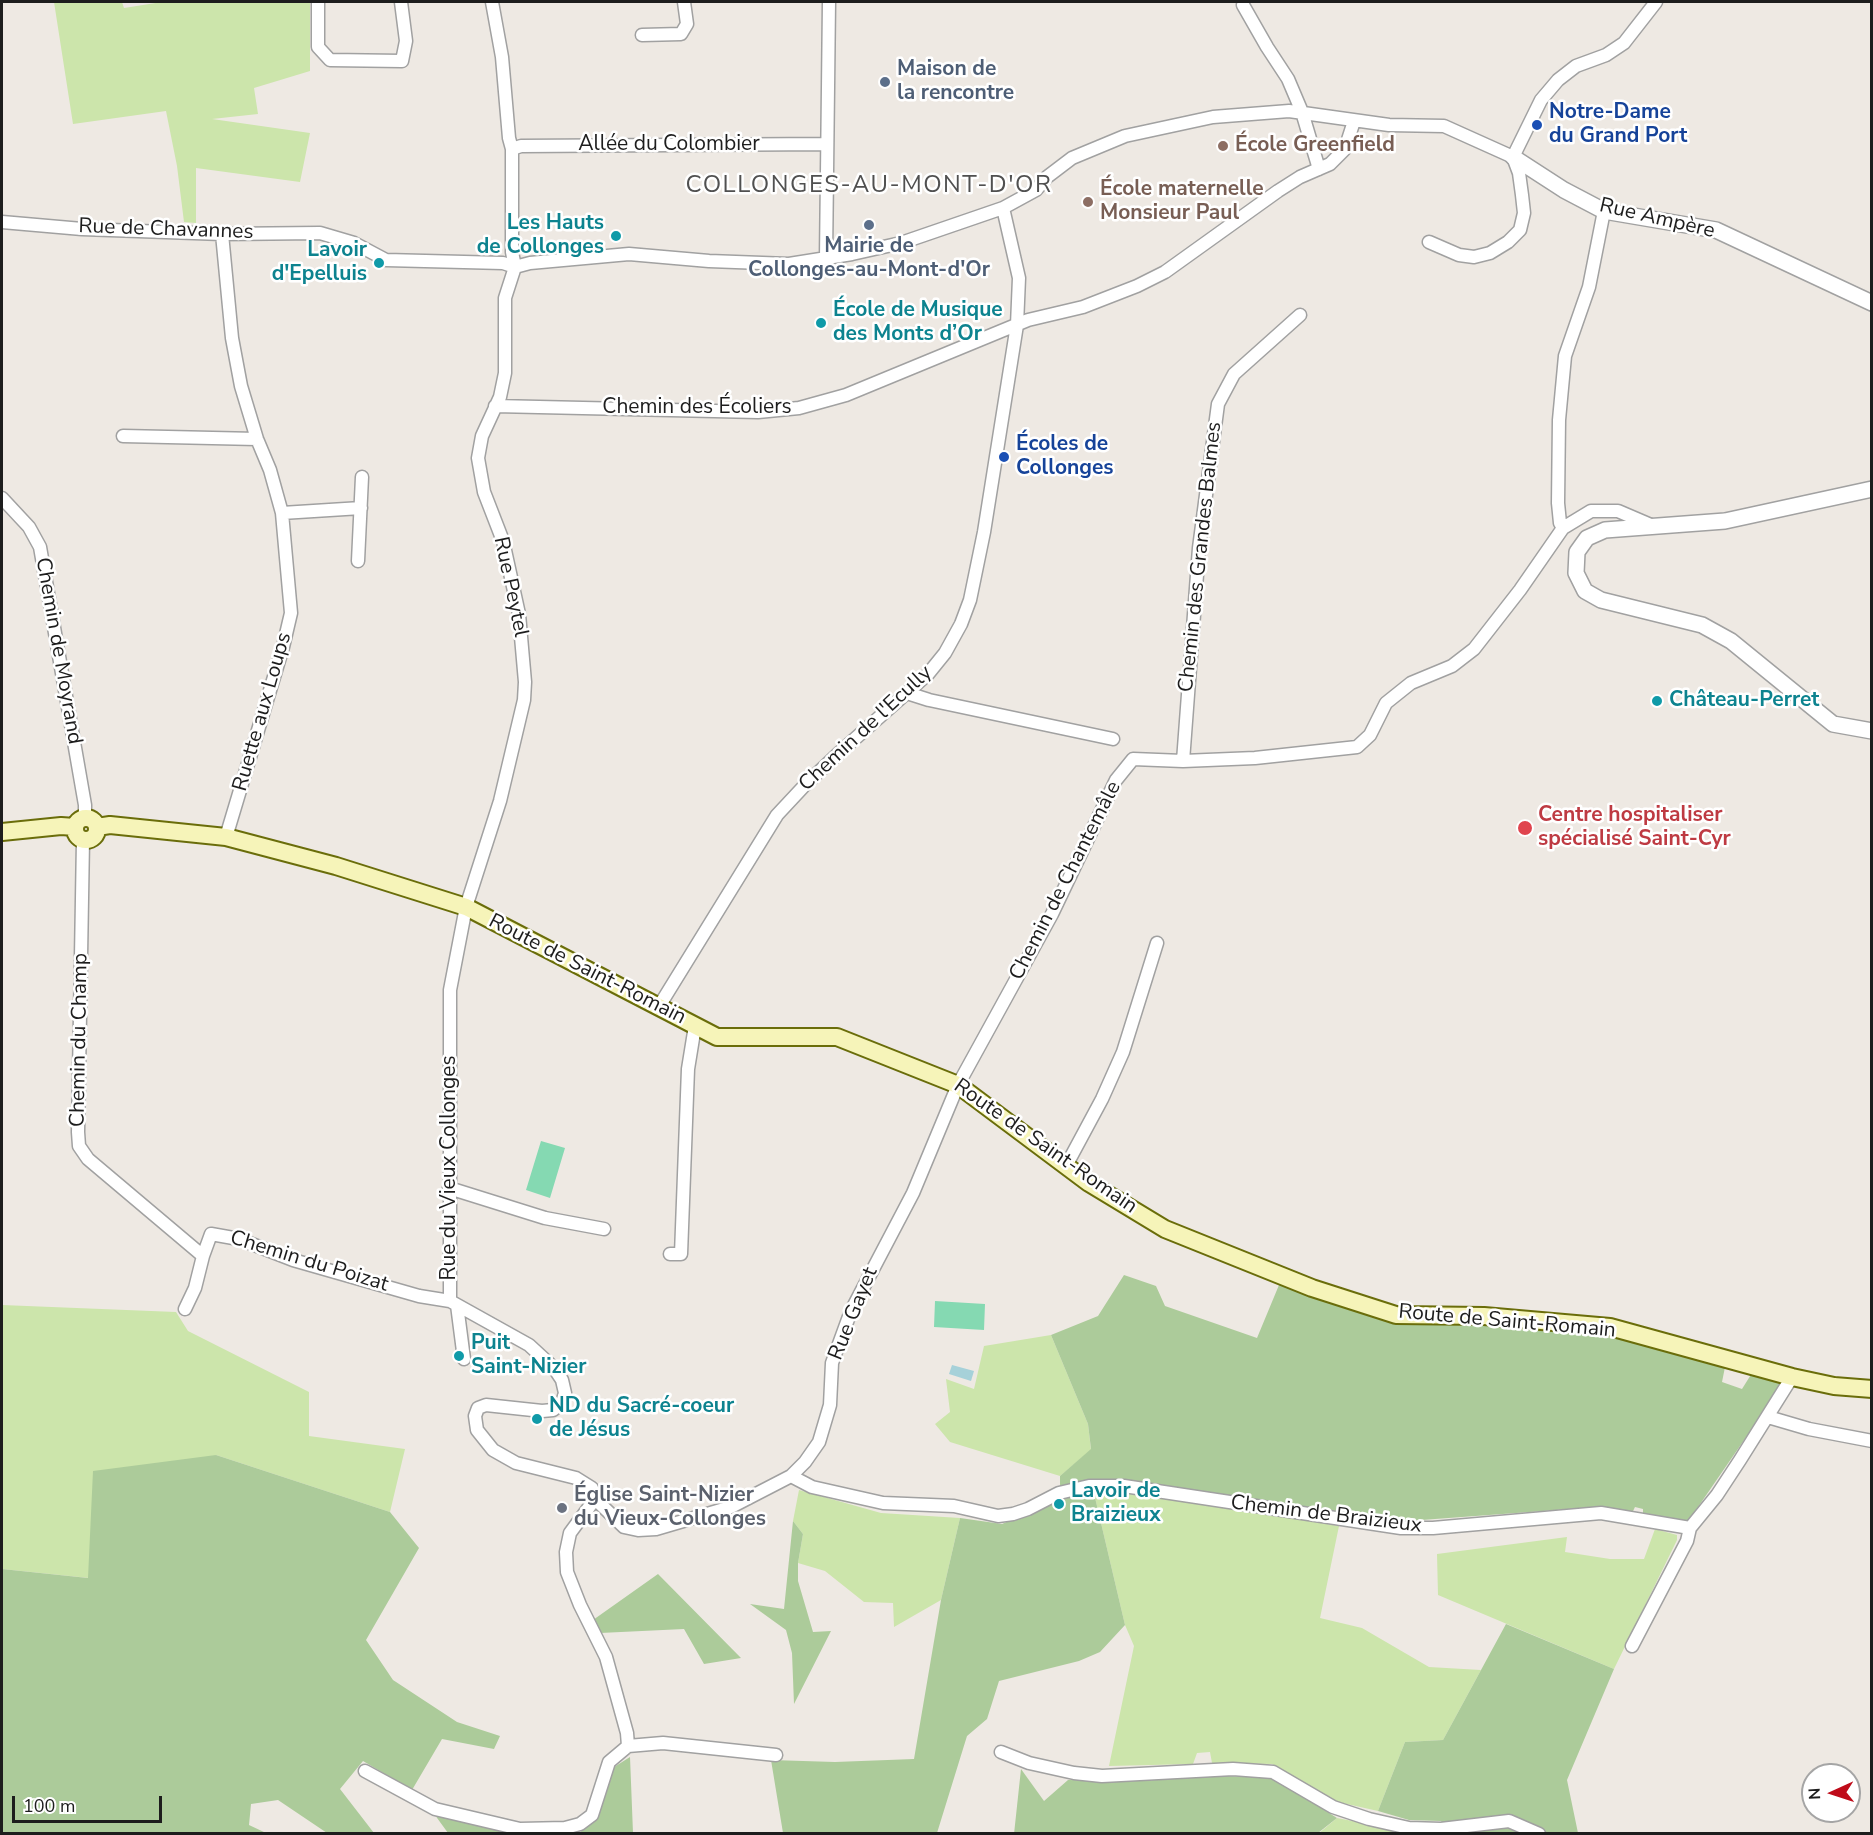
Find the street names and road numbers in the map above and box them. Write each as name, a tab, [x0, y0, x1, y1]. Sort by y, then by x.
street label: Allée du Colombier	[578, 132, 760, 158]
street label: Rue Ampère	[1597, 193, 1717, 245]
street label: Rue de Chavannes	[78, 214, 254, 246]
street label: Chemin des Écoliers	[602, 395, 792, 421]
street label: Chemin des Grandes Balmes	[1174, 421, 1228, 693]
street label: Rue Peytel	[487, 535, 533, 639]
street label: Chemin de Moyrand	[29, 556, 87, 746]
street label: Ruette aux Loups	[228, 630, 298, 794]
street label: Chemin de l'Ecully	[794, 661, 938, 797]
street label: Chemin de Chantemâle	[1005, 777, 1127, 985]
street label: Route de Saint-Romain	[484, 909, 690, 1031]
street label: Chemin du Champ	[66, 953, 94, 1127]
street label: Rue du Vieux Collonges	[437, 1055, 463, 1281]
street label: Route de Saint-Romain	[948, 1074, 1142, 1220]
street label: Chemin du Poizat	[227, 1226, 391, 1298]
street label: Rue Gayet	[824, 1264, 884, 1364]
street label: Route de Saint-Romain	[1397, 1300, 1617, 1344]
street label: Chemin de Braizieux	[1229, 1491, 1423, 1539]

